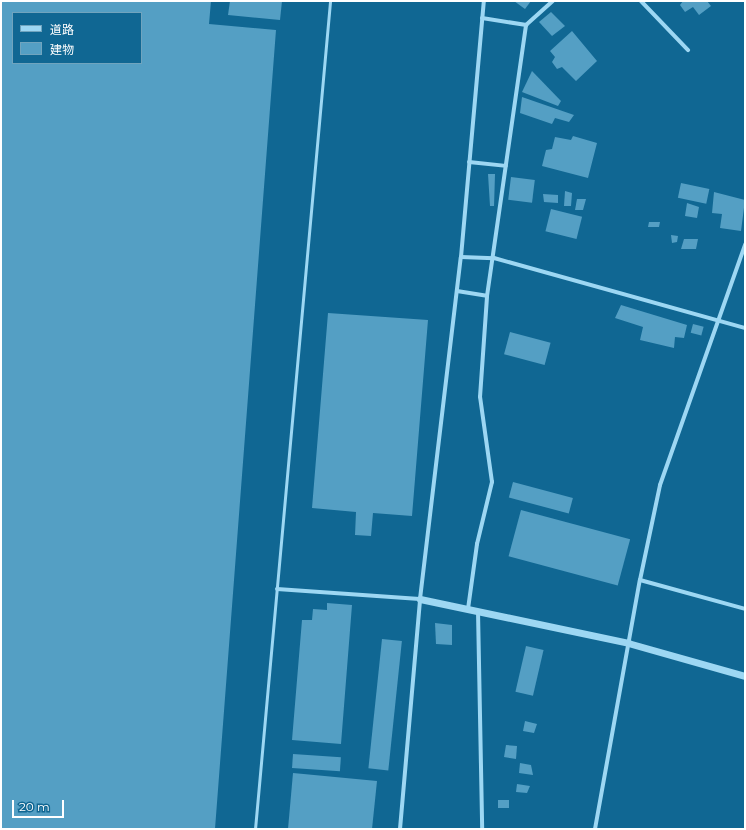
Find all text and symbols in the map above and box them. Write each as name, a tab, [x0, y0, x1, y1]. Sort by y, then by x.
legend	[12, 12, 142, 64]
text: 道路	[50, 22, 74, 37]
text: 建物	[50, 42, 74, 57]
scale bar	[14, 792, 66, 818]
text: 20 m	[19, 799, 50, 814]

